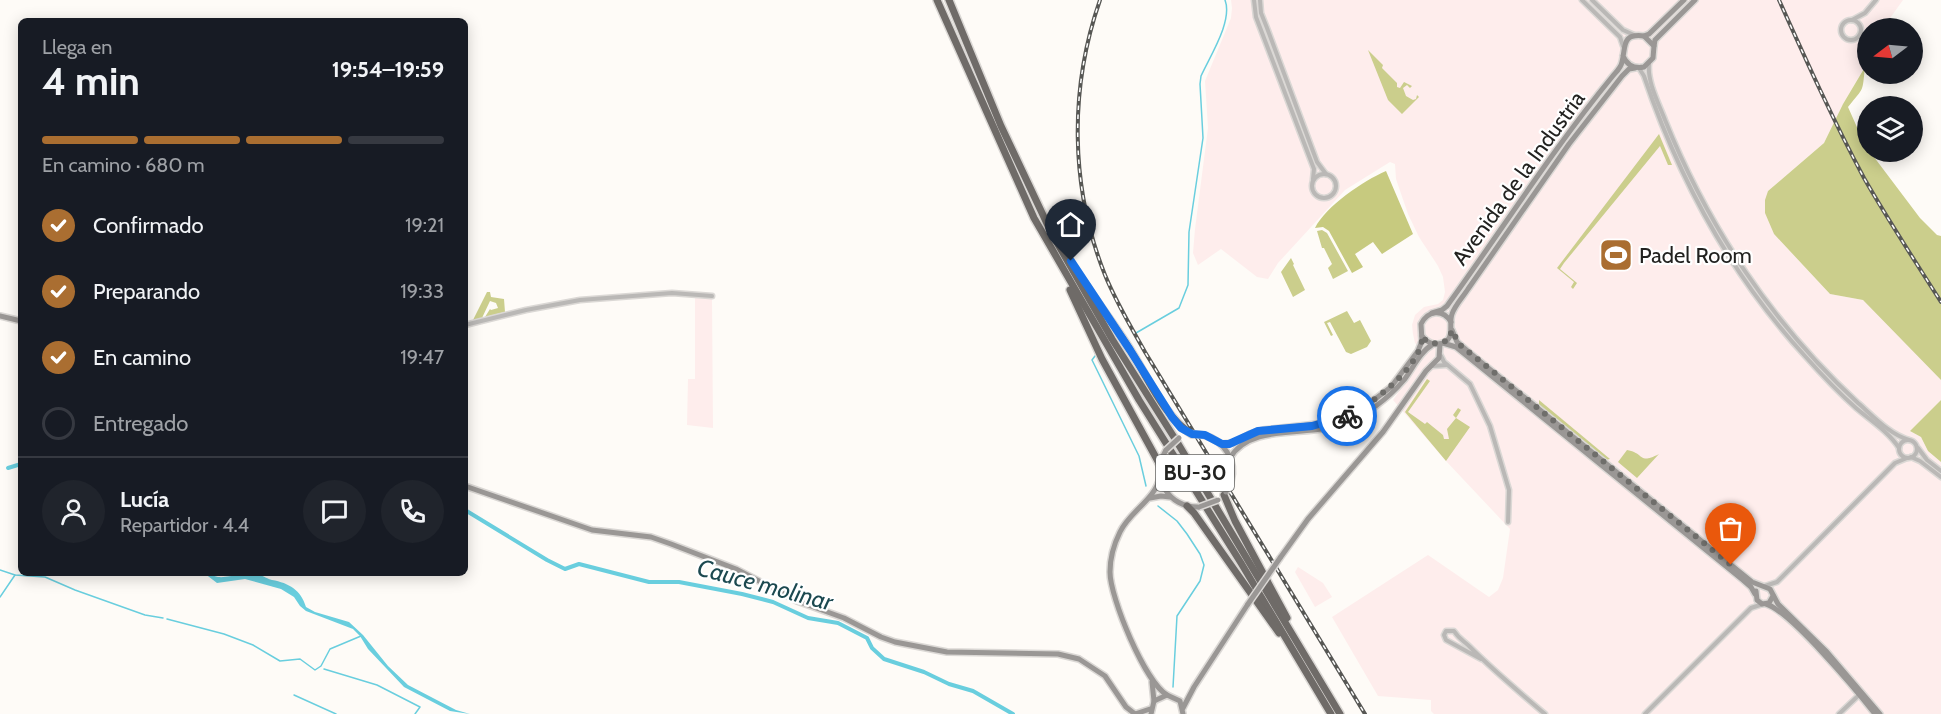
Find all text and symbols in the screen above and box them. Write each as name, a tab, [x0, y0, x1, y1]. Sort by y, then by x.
north arrow	[1857, 18, 1923, 84]
map controls	[1857, 18, 1923, 162]
text: Llega en	[42, 35, 112, 59]
text: 19:54–19:59	[332, 56, 444, 83]
text: 4 min	[42, 57, 140, 105]
street label: Avenida de la Industria	[1446, 86, 1591, 271]
button: layers	[1857, 96, 1923, 162]
text: En camino · 680 m	[42, 153, 204, 177]
pin	[1045, 199, 1096, 261]
icon: home	[1054, 208, 1087, 241]
icon: check	[42, 209, 75, 242]
text: Confirmado	[93, 212, 204, 239]
text: 19:21	[405, 213, 444, 237]
sports icon: Padel Room	[1598, 237, 1634, 273]
place label: Padel Room	[1639, 242, 1752, 269]
icon: check	[42, 275, 75, 308]
text: Preparando	[93, 278, 200, 305]
text: 19:33	[400, 279, 444, 303]
icon: check	[42, 341, 75, 374]
text: En camino	[93, 344, 191, 371]
text: 19:47	[400, 345, 444, 369]
courier	[1317, 386, 1377, 446]
icon: bike	[1331, 400, 1364, 433]
text: Entregado	[93, 410, 188, 437]
road number: BU-30	[1156, 455, 1234, 491]
button: person	[42, 480, 105, 543]
button: chat	[303, 480, 366, 543]
button: phone	[381, 480, 444, 543]
text: Lucía	[120, 486, 169, 513]
pin	[1705, 503, 1756, 565]
icon: bag	[1714, 512, 1747, 545]
text: Repartidor · 4.4	[120, 513, 249, 537]
water label: Cauce molinar	[694, 553, 838, 617]

